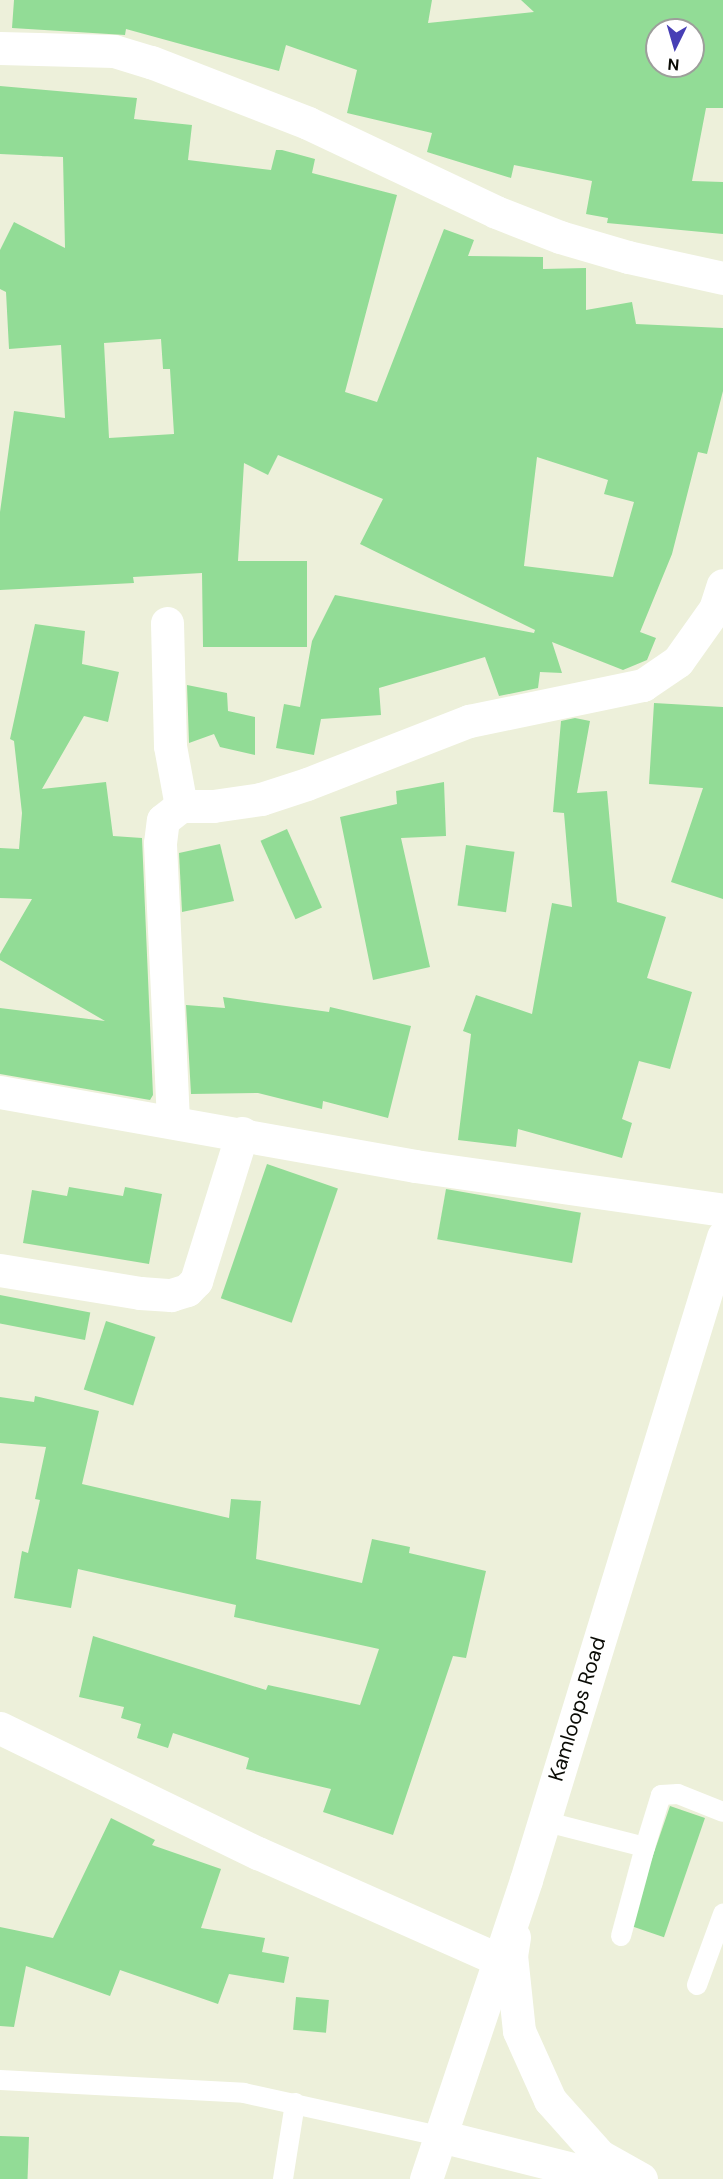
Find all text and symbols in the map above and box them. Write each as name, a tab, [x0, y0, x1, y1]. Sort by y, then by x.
north arrow	[645, 18, 705, 78]
text: N	[667, 53, 680, 75]
street label: Kamloops Road	[543, 1634, 611, 1784]

